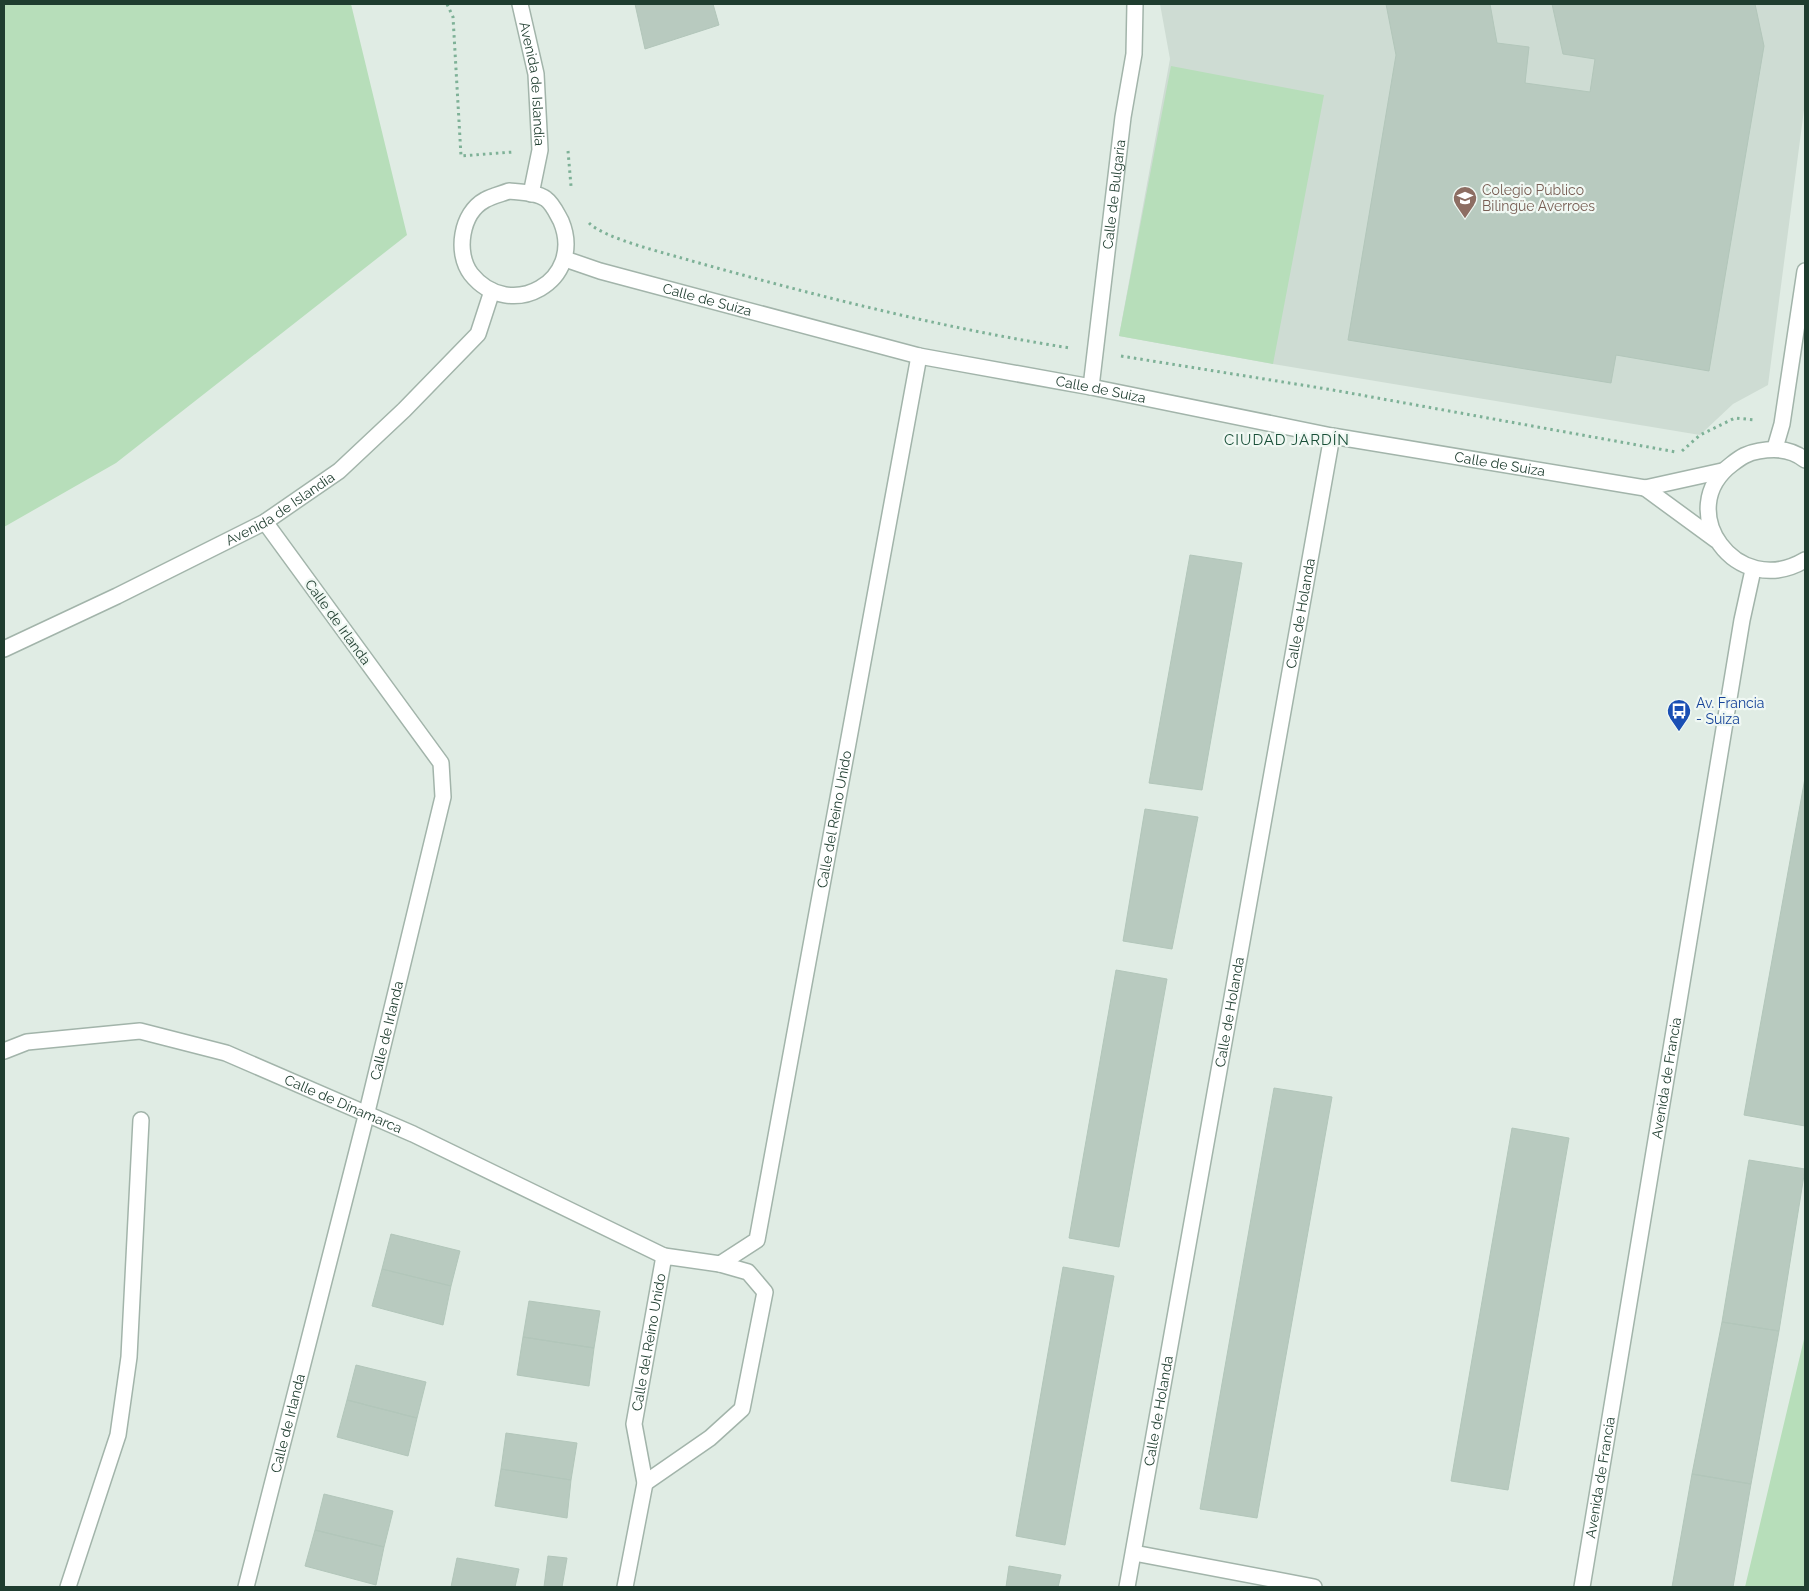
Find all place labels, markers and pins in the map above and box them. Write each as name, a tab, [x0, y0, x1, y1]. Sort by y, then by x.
place label: Colegio Público Bilingüe Averroes	[1482, 182, 1595, 214]
school or university icon: Colegio Público Bilingüe Averroes	[1452, 185, 1478, 219]
place label: Av. Francia - Suiza	[1696, 695, 1764, 727]
bus stop icon: Av. Francia - Suiza	[1666, 698, 1692, 732]

